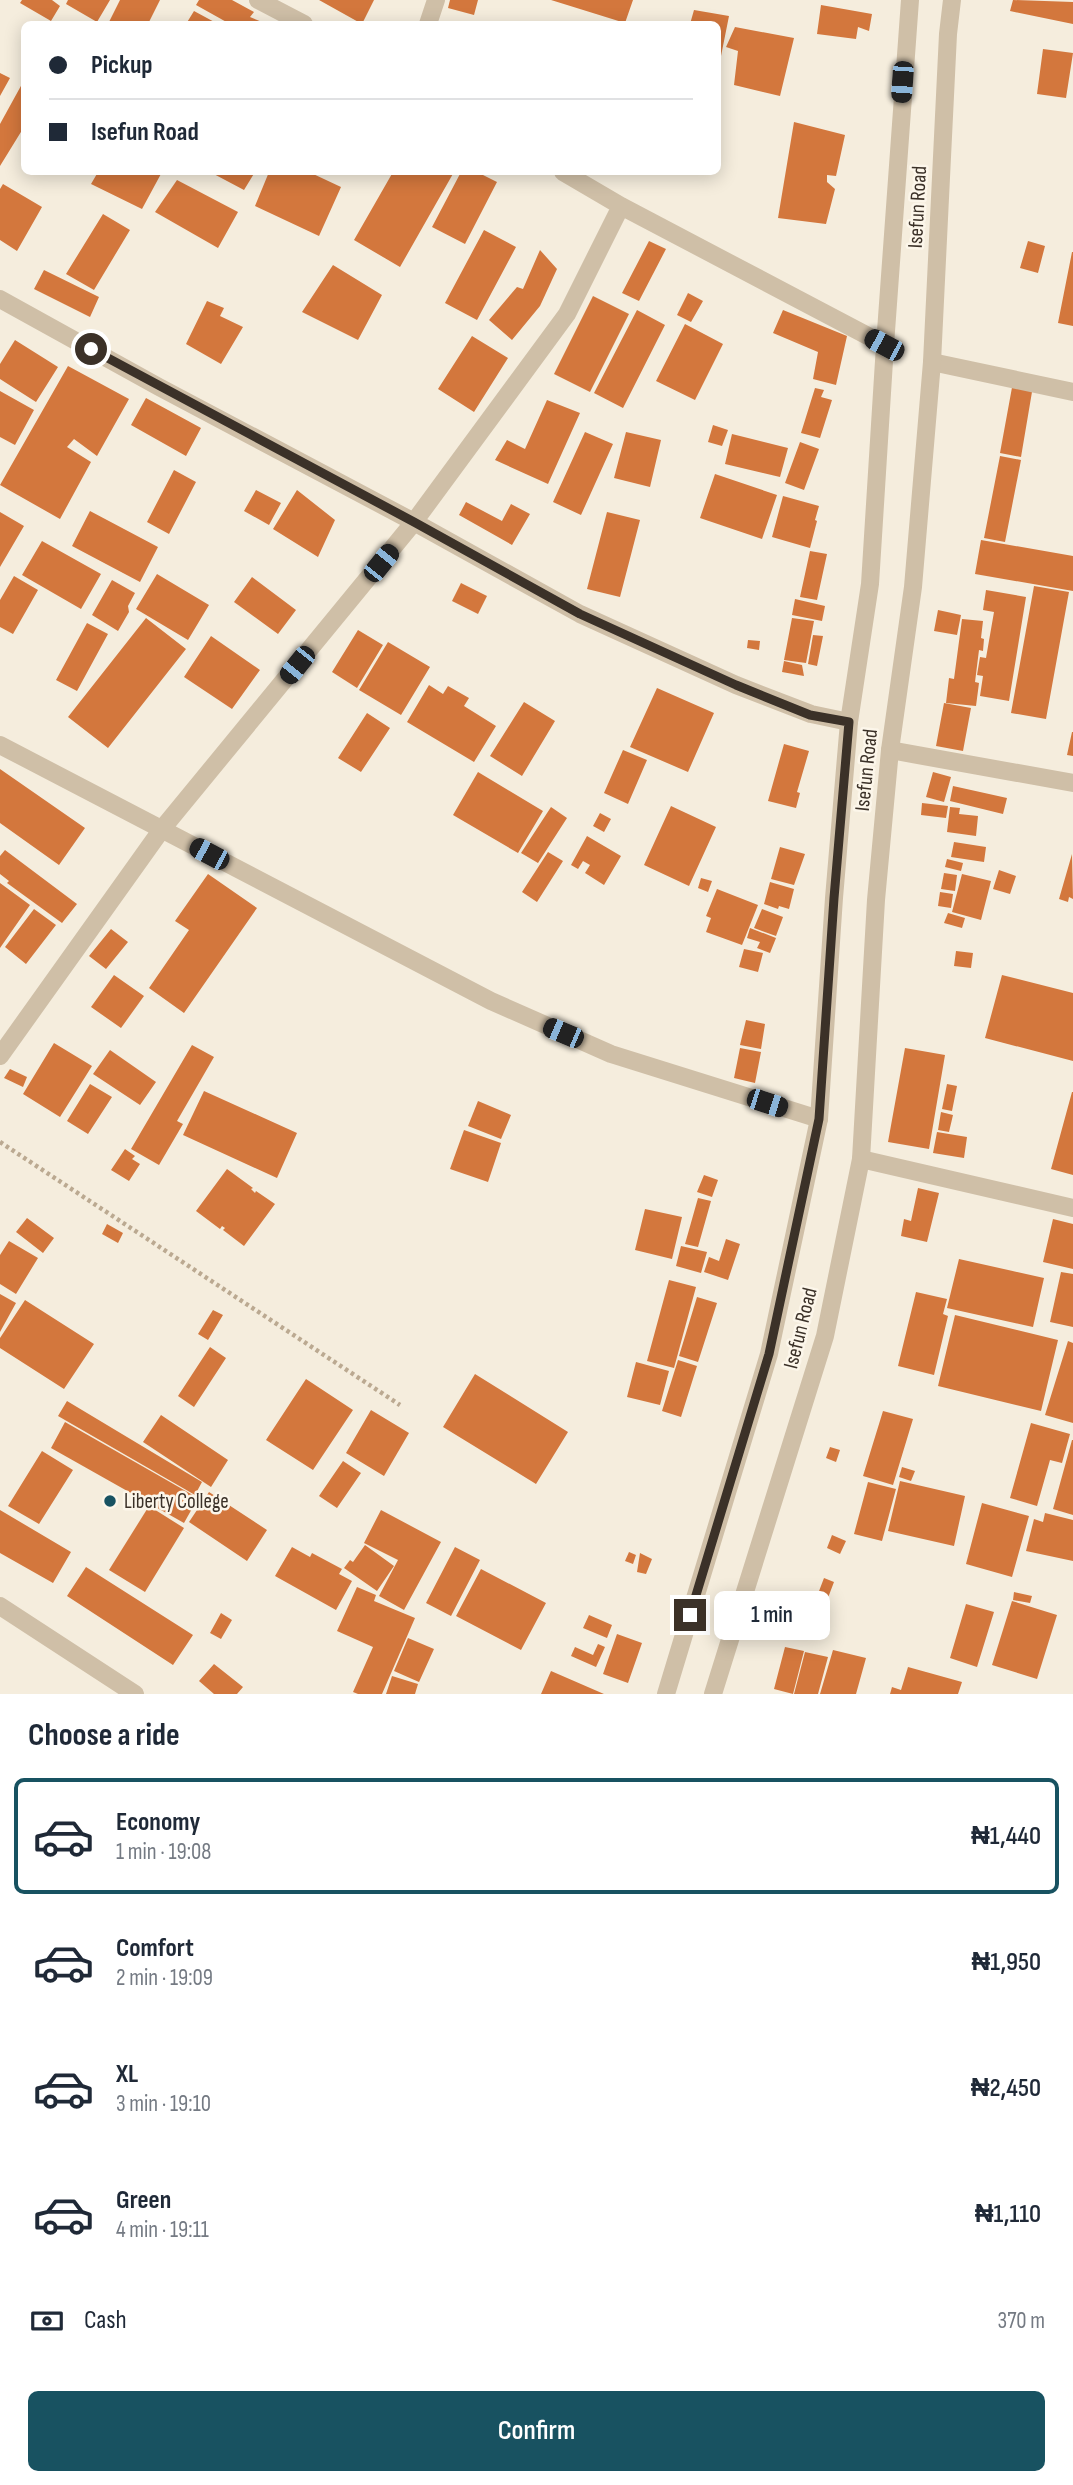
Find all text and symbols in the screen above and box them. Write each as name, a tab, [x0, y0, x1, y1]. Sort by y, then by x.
text: Pickup	[91, 50, 153, 81]
car	[891, 60, 914, 104]
text: Isefun Road	[91, 117, 199, 148]
street label: Isefun Road	[903, 165, 932, 249]
car	[861, 326, 908, 364]
route start	[75, 333, 107, 365]
car	[360, 540, 403, 586]
car	[276, 642, 319, 688]
street label: Isefun Road	[850, 728, 883, 812]
car	[186, 835, 233, 873]
car	[540, 1015, 587, 1051]
car	[744, 1087, 791, 1119]
street label: Isefun Road	[778, 1285, 823, 1371]
place label: Liberty College	[124, 1489, 229, 1514]
marker: Liberty College	[102, 1493, 118, 1509]
callout: 1 min	[714, 1590, 830, 1640]
route end	[674, 1599, 706, 1631]
text: 1 min	[751, 1601, 793, 1629]
text: Choose a ride	[28, 1716, 180, 1755]
icon: car	[32, 1805, 95, 1868]
text: Economy	[116, 1807, 200, 1838]
text: ₦1,440	[971, 1821, 1041, 1852]
text: 1 min · 19:08	[116, 1838, 211, 1866]
icon: car	[32, 1931, 95, 1994]
text: Comfort	[116, 1933, 194, 1964]
text: ₦1,950	[972, 1947, 1041, 1978]
text: 2 min · 19:09	[116, 1964, 213, 1992]
icon: car	[32, 2057, 95, 2120]
text: XL	[116, 2059, 138, 2090]
text: ₦2,450	[971, 2073, 1041, 2104]
text: 3 min · 19:10	[116, 2090, 211, 2118]
icon: car	[32, 2183, 95, 2246]
text: Green	[116, 2185, 171, 2216]
text: ₦1,110	[975, 2199, 1041, 2230]
text: 4 min · 19:11	[116, 2216, 209, 2244]
icon: cash	[28, 2302, 66, 2340]
text: Cash	[84, 2305, 127, 2336]
text: 370 m	[998, 2307, 1045, 2335]
button: Confirm	[28, 2391, 1045, 2471]

